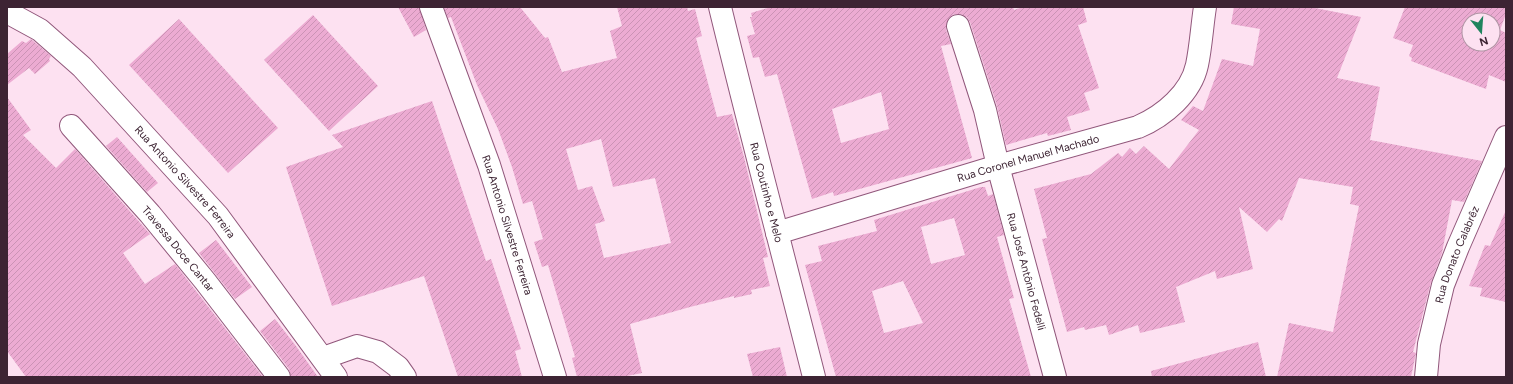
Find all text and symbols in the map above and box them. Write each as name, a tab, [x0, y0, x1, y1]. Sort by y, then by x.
north arrow	[1461, 12, 1501, 52]
text: N	[1478, 34, 1490, 49]
street label: Rua Antonio Silvestre Ferreira	[132, 123, 238, 241]
street label: Rua Coronel Manuel Machado	[956, 132, 1101, 185]
street label: Rua Coutinho e Melo	[747, 141, 785, 244]
street label: Rua Antonio Silvestre Ferreira	[479, 153, 535, 297]
street label: Travessa Doce Cantar	[139, 204, 217, 295]
street label: Rua Donato Calabrêz	[1433, 204, 1482, 305]
street label: Rua José Antônio Fedelli	[1004, 211, 1048, 332]

